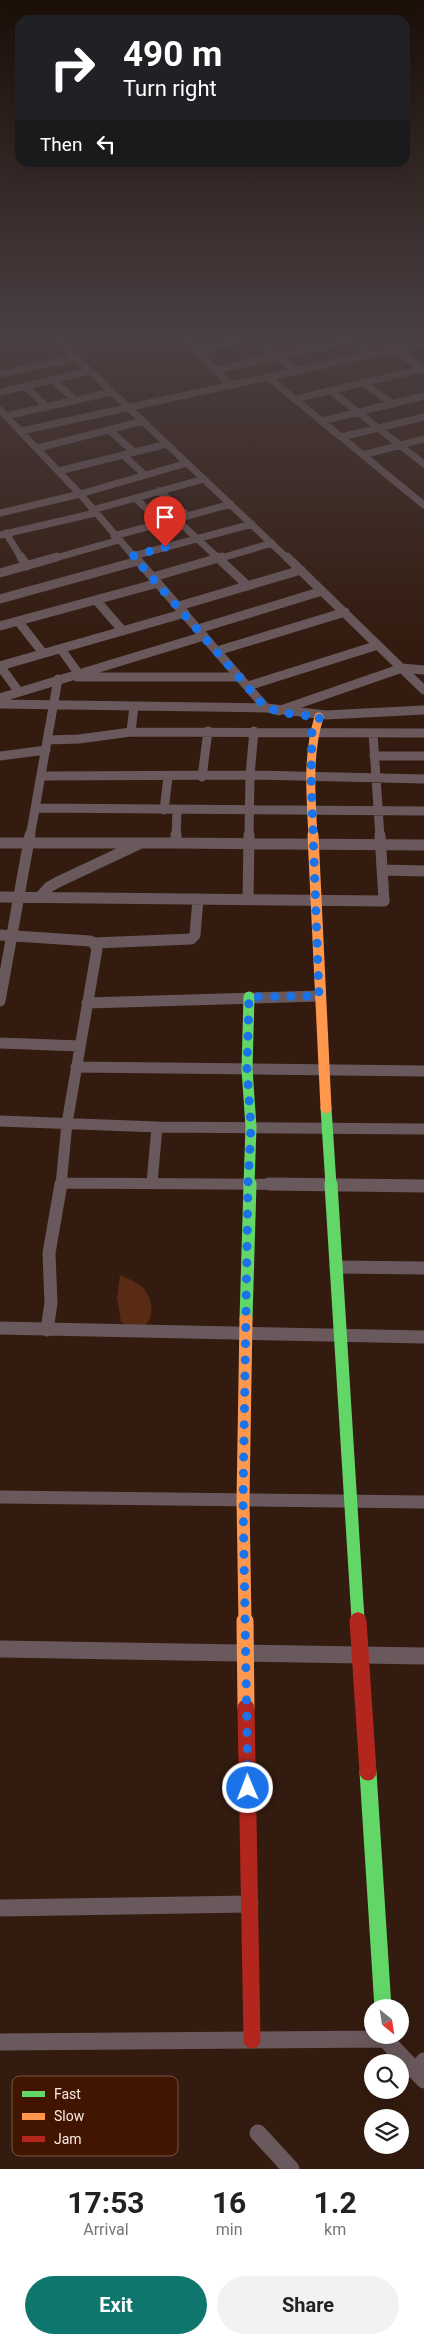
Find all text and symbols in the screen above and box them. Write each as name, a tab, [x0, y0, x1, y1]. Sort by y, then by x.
text: 490 m	[123, 34, 222, 75]
icon: right	[40, 35, 105, 100]
text: Turn right	[123, 76, 217, 101]
icon: left	[92, 130, 120, 158]
text: Then	[40, 133, 82, 156]
pin	[144, 496, 186, 547]
icon: arrive	[151, 503, 179, 531]
position arrow	[221, 1761, 273, 1813]
north arrow	[364, 1999, 409, 2044]
map controls	[364, 1999, 409, 2154]
button: search	[364, 2054, 409, 2099]
legend	[12, 2076, 178, 2156]
text: Fast	[54, 2086, 81, 2102]
text: Slow	[54, 2108, 85, 2124]
button: layers	[364, 2109, 409, 2154]
text: Jam	[54, 2131, 82, 2147]
text: 17:53	[67, 2185, 145, 2220]
text: 16	[212, 2185, 246, 2220]
text: 1.2	[314, 2185, 357, 2220]
text: Arrival	[83, 2220, 129, 2239]
text: min	[216, 2220, 242, 2239]
text: km	[324, 2220, 346, 2239]
button: Exit	[25, 2276, 207, 2334]
button: Share	[217, 2276, 399, 2334]

